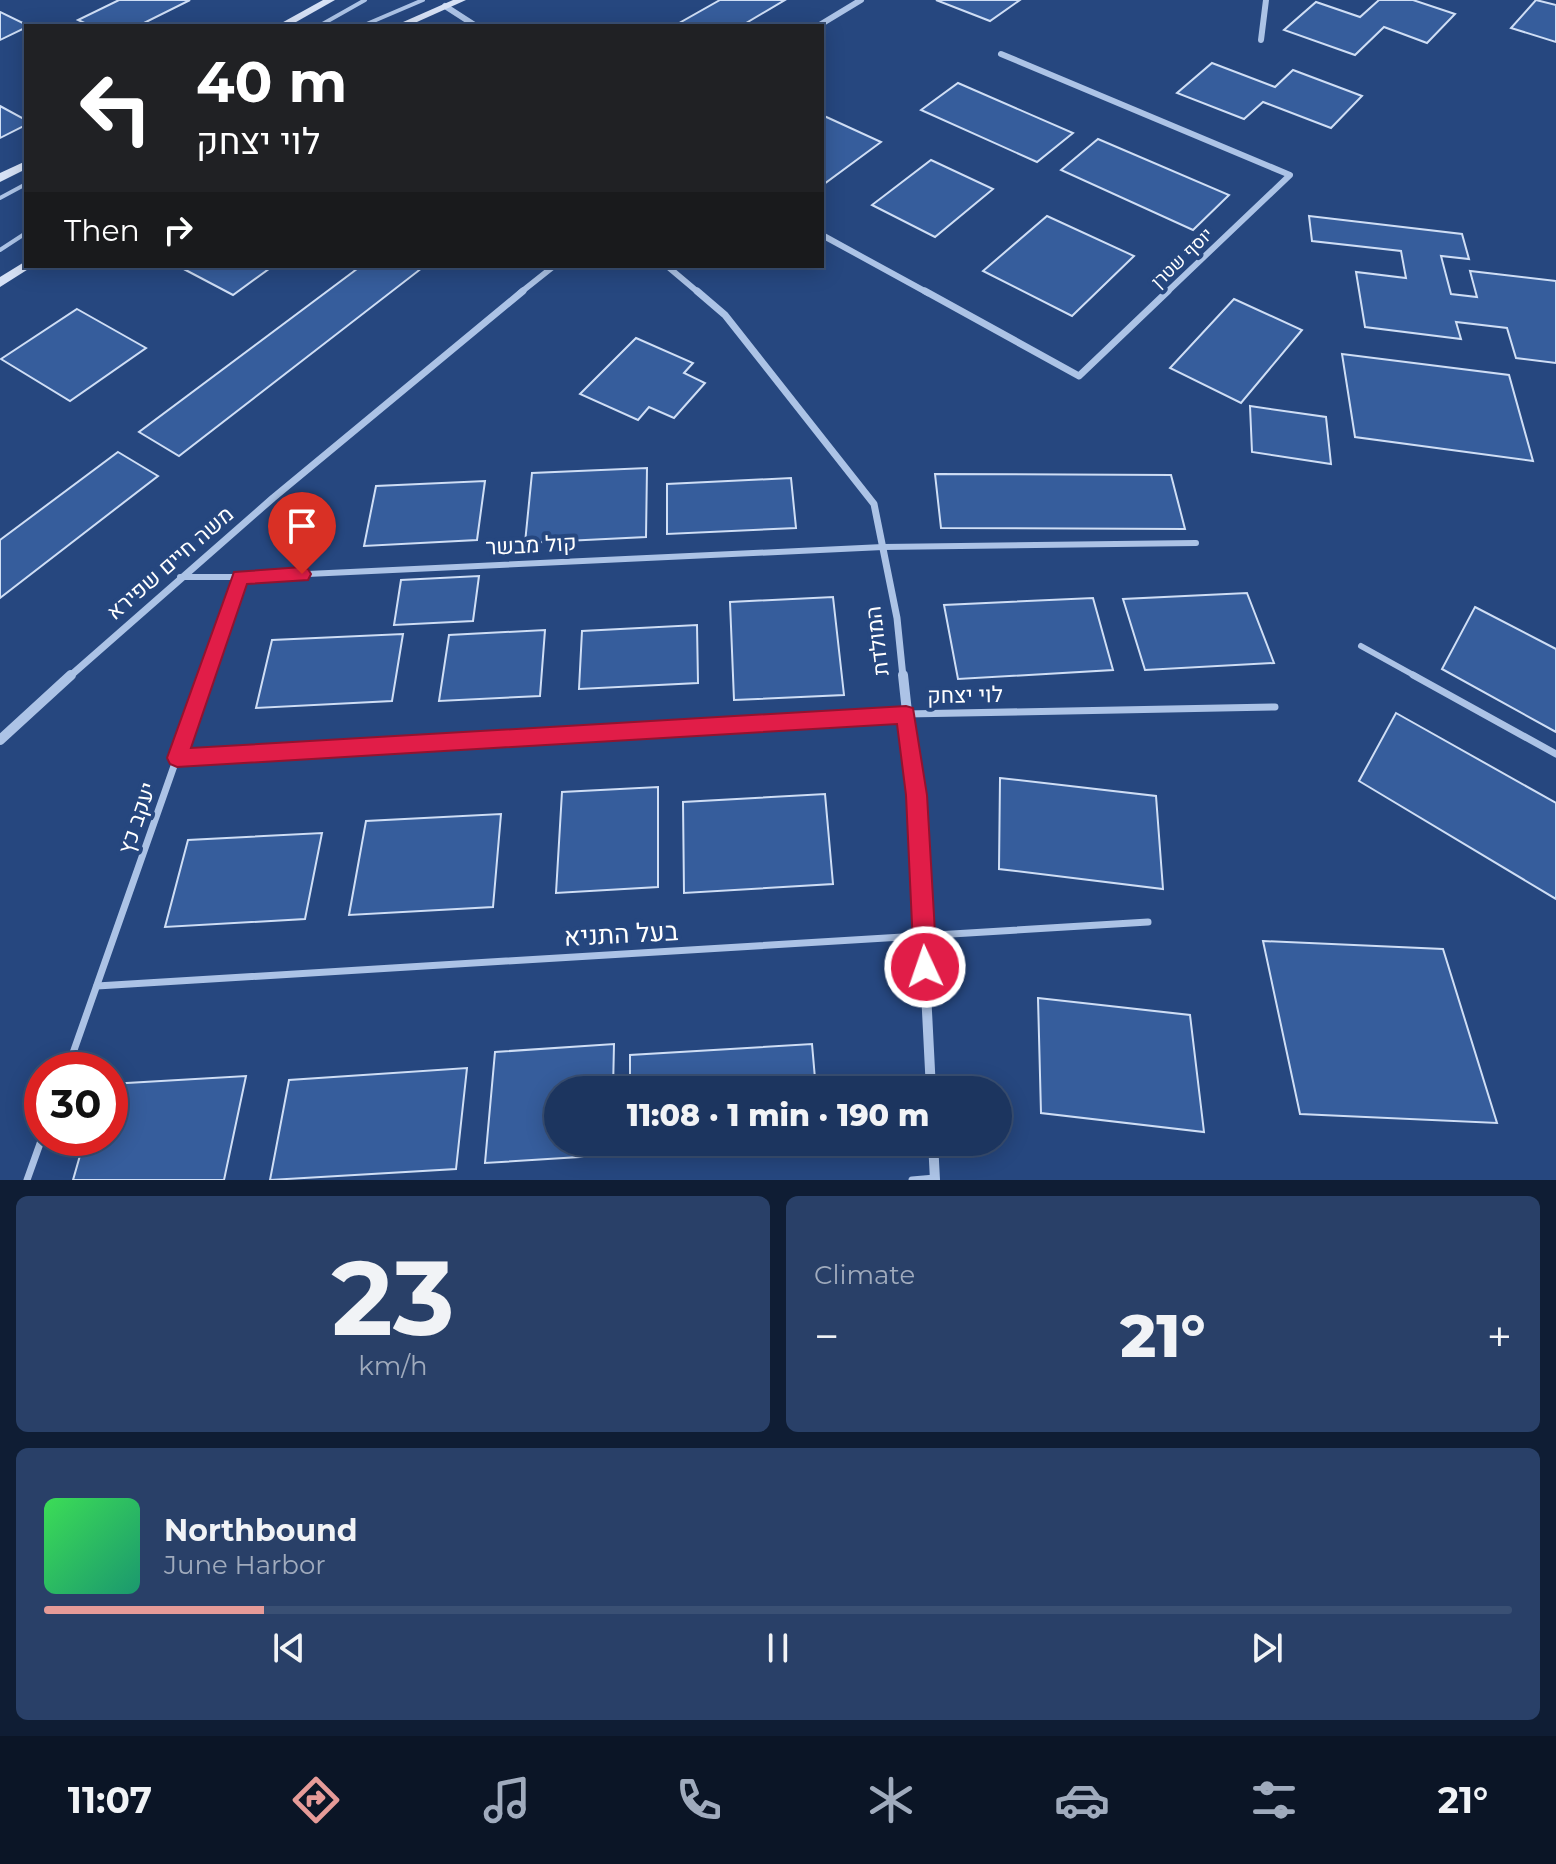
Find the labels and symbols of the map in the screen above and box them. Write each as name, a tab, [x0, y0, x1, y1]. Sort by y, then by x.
street label: יוסף שטרן	[1147, 223, 1217, 293]
pin	[268, 492, 336, 574]
street label: משה חיים שפירא	[101, 501, 239, 625]
street label: קול מבשר	[485, 529, 577, 561]
street label: המולדת	[859, 605, 895, 677]
street label: לוי יצחק	[927, 681, 1003, 709]
street label: יעקב כץ	[112, 779, 162, 857]
street label: בעל התניא	[563, 915, 679, 953]
position arrow	[883, 925, 967, 1009]
speed limit sign: 30	[24, 1052, 128, 1156]

